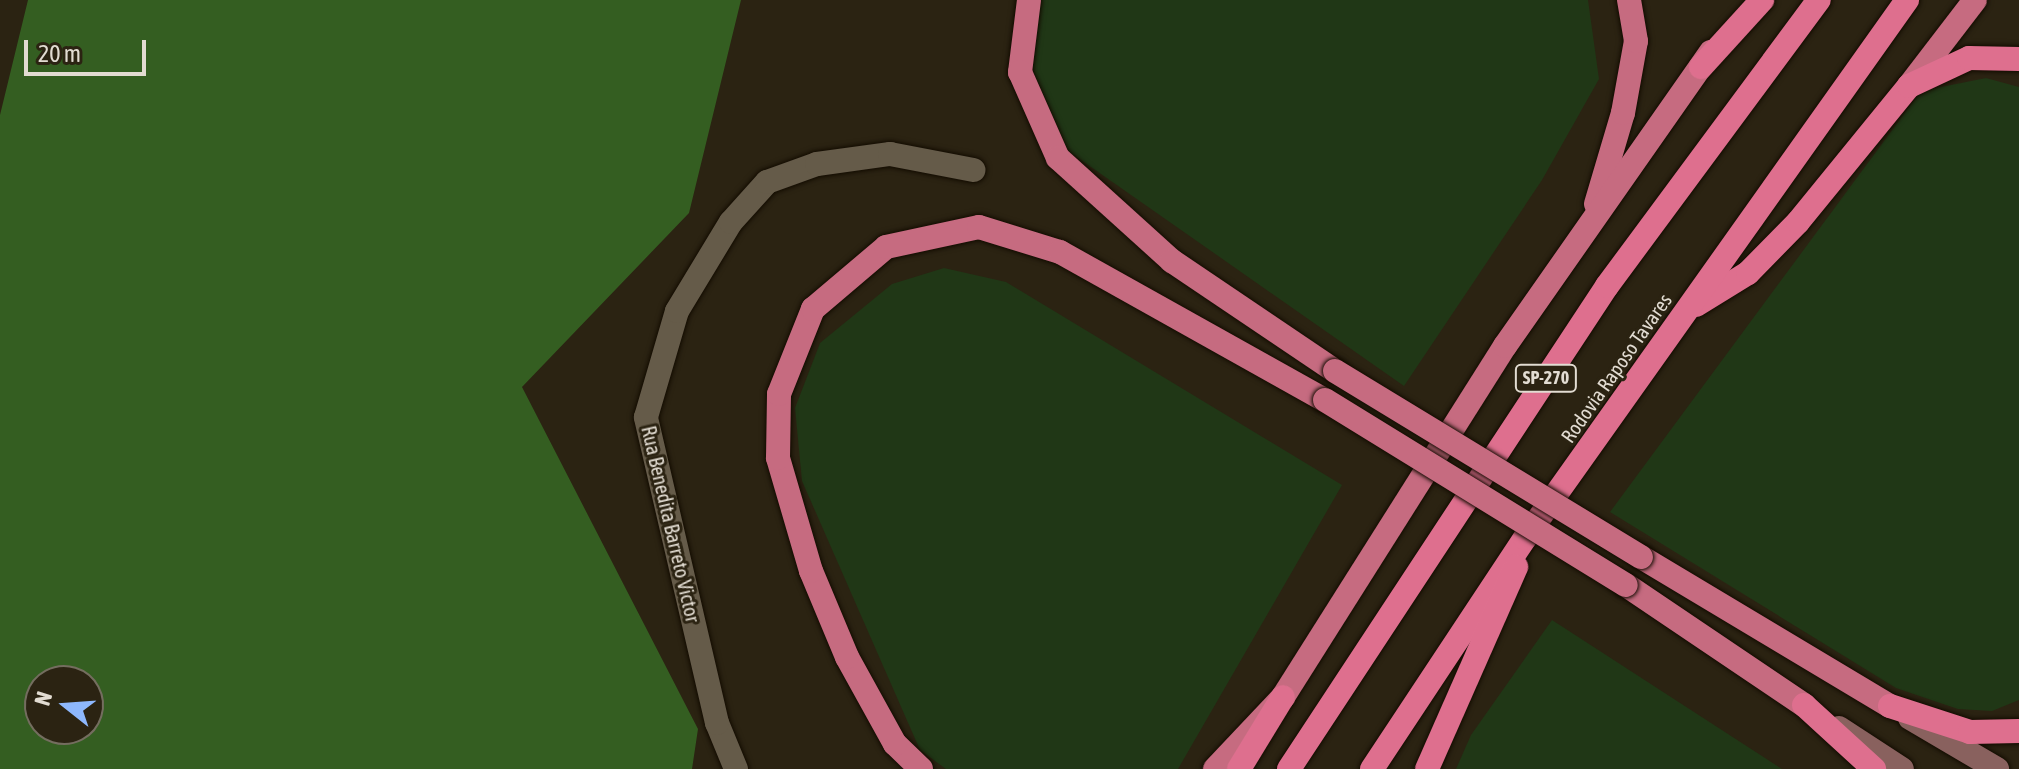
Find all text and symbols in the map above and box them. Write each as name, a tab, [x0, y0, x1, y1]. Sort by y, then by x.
scale bar	[28, 24, 150, 74]
text: 20 m	[38, 40, 81, 67]
street label: Rodovia Raposo Tavares	[1556, 289, 1676, 447]
road number: SP-270	[1514, 364, 1578, 392]
street label: Rua Benedita Barreto Victor	[637, 423, 705, 625]
north arrow	[24, 665, 104, 745]
text: N	[29, 689, 57, 709]

